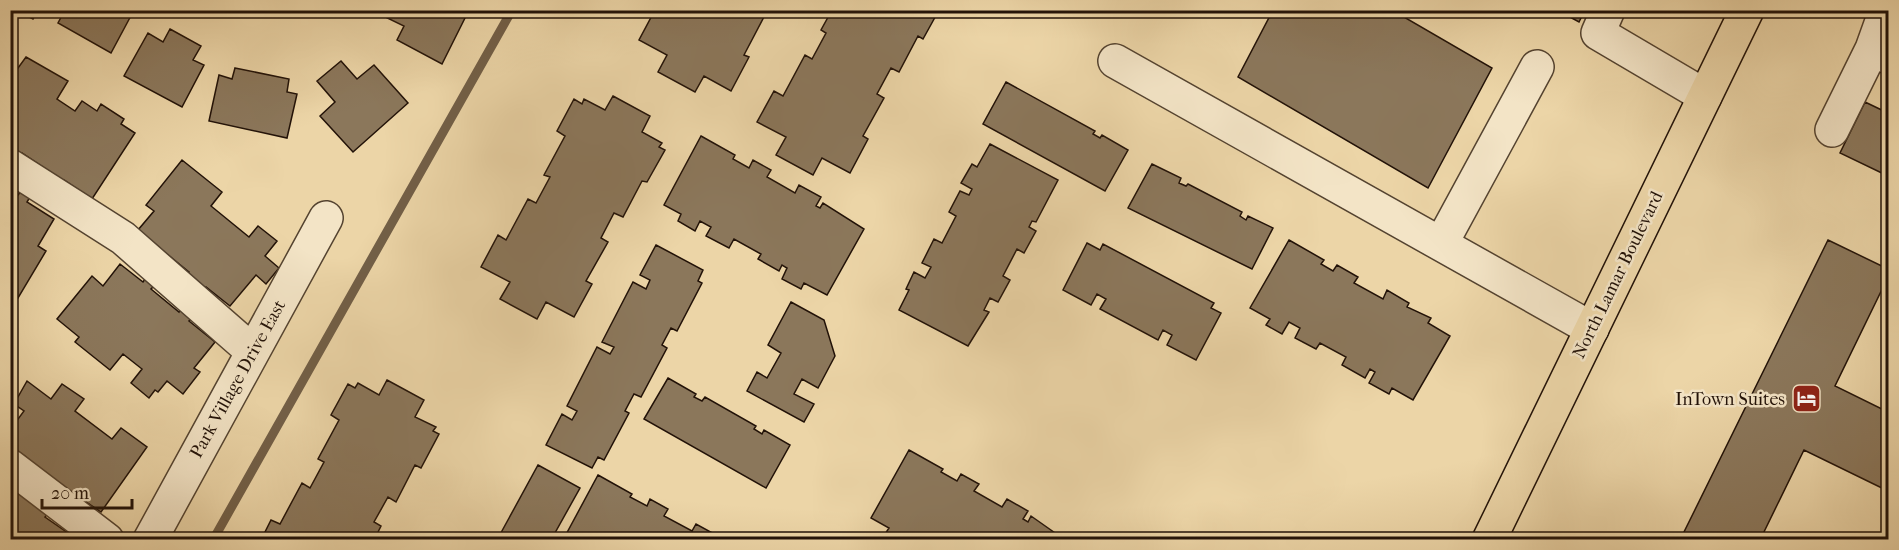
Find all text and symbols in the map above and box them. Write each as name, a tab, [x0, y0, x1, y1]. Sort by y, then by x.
street label: North Lamar Boulevard	[1568, 188, 1668, 362]
street label: Park Village Drive East	[186, 296, 290, 462]
hotel icon: InTown Suites	[1790, 383, 1822, 415]
place label: InTown Suites	[1675, 389, 1785, 410]
scale bar	[42, 472, 132, 510]
text: 20 m	[51, 483, 89, 504]

